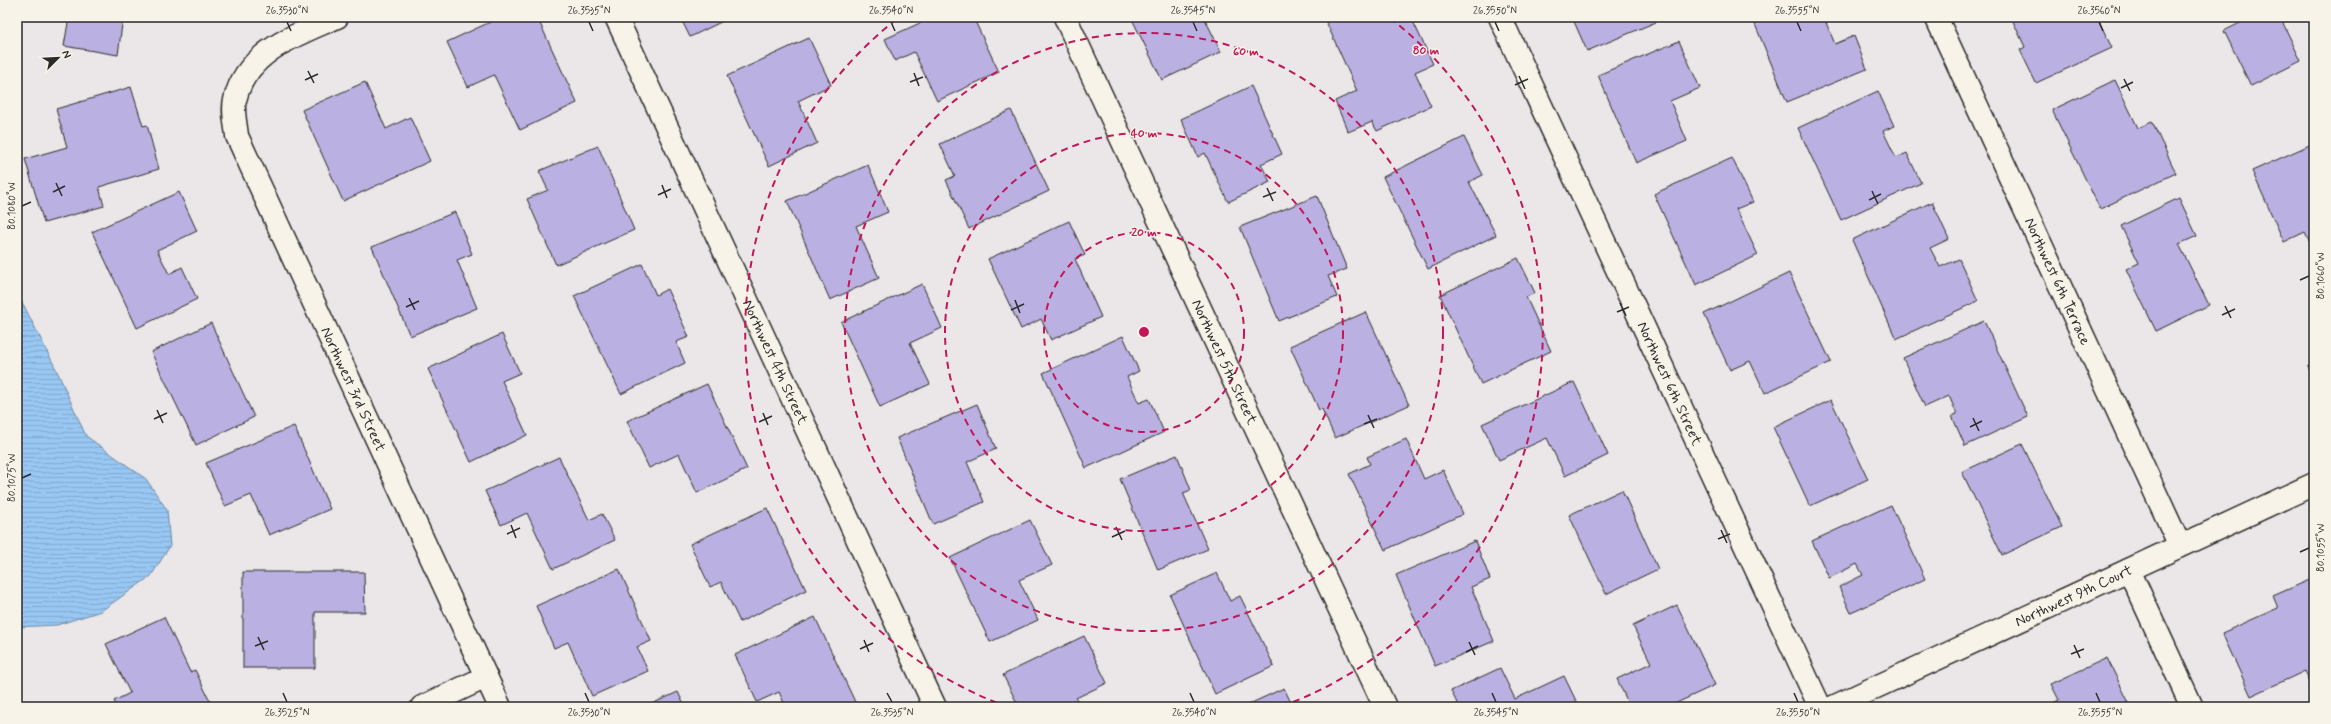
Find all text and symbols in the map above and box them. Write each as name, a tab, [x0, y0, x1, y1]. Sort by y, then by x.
text: 26.3530°N	[266, 4, 309, 18]
text: 26.3535°N	[568, 4, 611, 18]
text: 26.3540°N	[869, 4, 913, 18]
text: 26.3545°N	[1171, 4, 1216, 18]
text: 26.3550°N	[1473, 4, 1517, 18]
text: 26.3555°N	[1775, 4, 1819, 18]
text: 26.3560°N	[2078, 4, 2121, 18]
north arrow	[38, 38, 78, 78]
text: 80 m	[1413, 43, 1440, 59]
text: 60 m	[1233, 44, 1259, 60]
text: N	[58, 48, 74, 61]
text: 40 m	[1131, 126, 1158, 142]
text: 80.1080°W	[5, 182, 19, 230]
street label: Northwest 6th Terrace	[2019, 215, 2095, 349]
text: 20 m	[1131, 225, 1157, 241]
text: 80.1060°W	[2314, 253, 2328, 299]
street label: Northwest 5th Street	[1186, 296, 1262, 428]
street label: Northwest 4th Street	[737, 297, 812, 428]
street label: Northwest 6th Street	[1632, 319, 1706, 449]
street label: Northwest 3rd Street	[315, 324, 390, 455]
centre of rings	[1137, 325, 1151, 339]
text: 80.1075°W	[5, 454, 19, 502]
text: 80.1055°W	[2314, 524, 2328, 572]
street label: Northwest 9th Court	[2012, 561, 2136, 632]
text: 26.3525°N	[265, 706, 310, 720]
text: 26.3530°N	[568, 706, 611, 720]
text: 26.3535°N	[871, 706, 914, 720]
text: 26.3540°N	[1172, 706, 1216, 720]
text: 26.3545°N	[1474, 706, 1519, 720]
text: 26.3550°N	[1776, 706, 1820, 720]
text: 26.3555°N	[2078, 706, 2122, 720]

